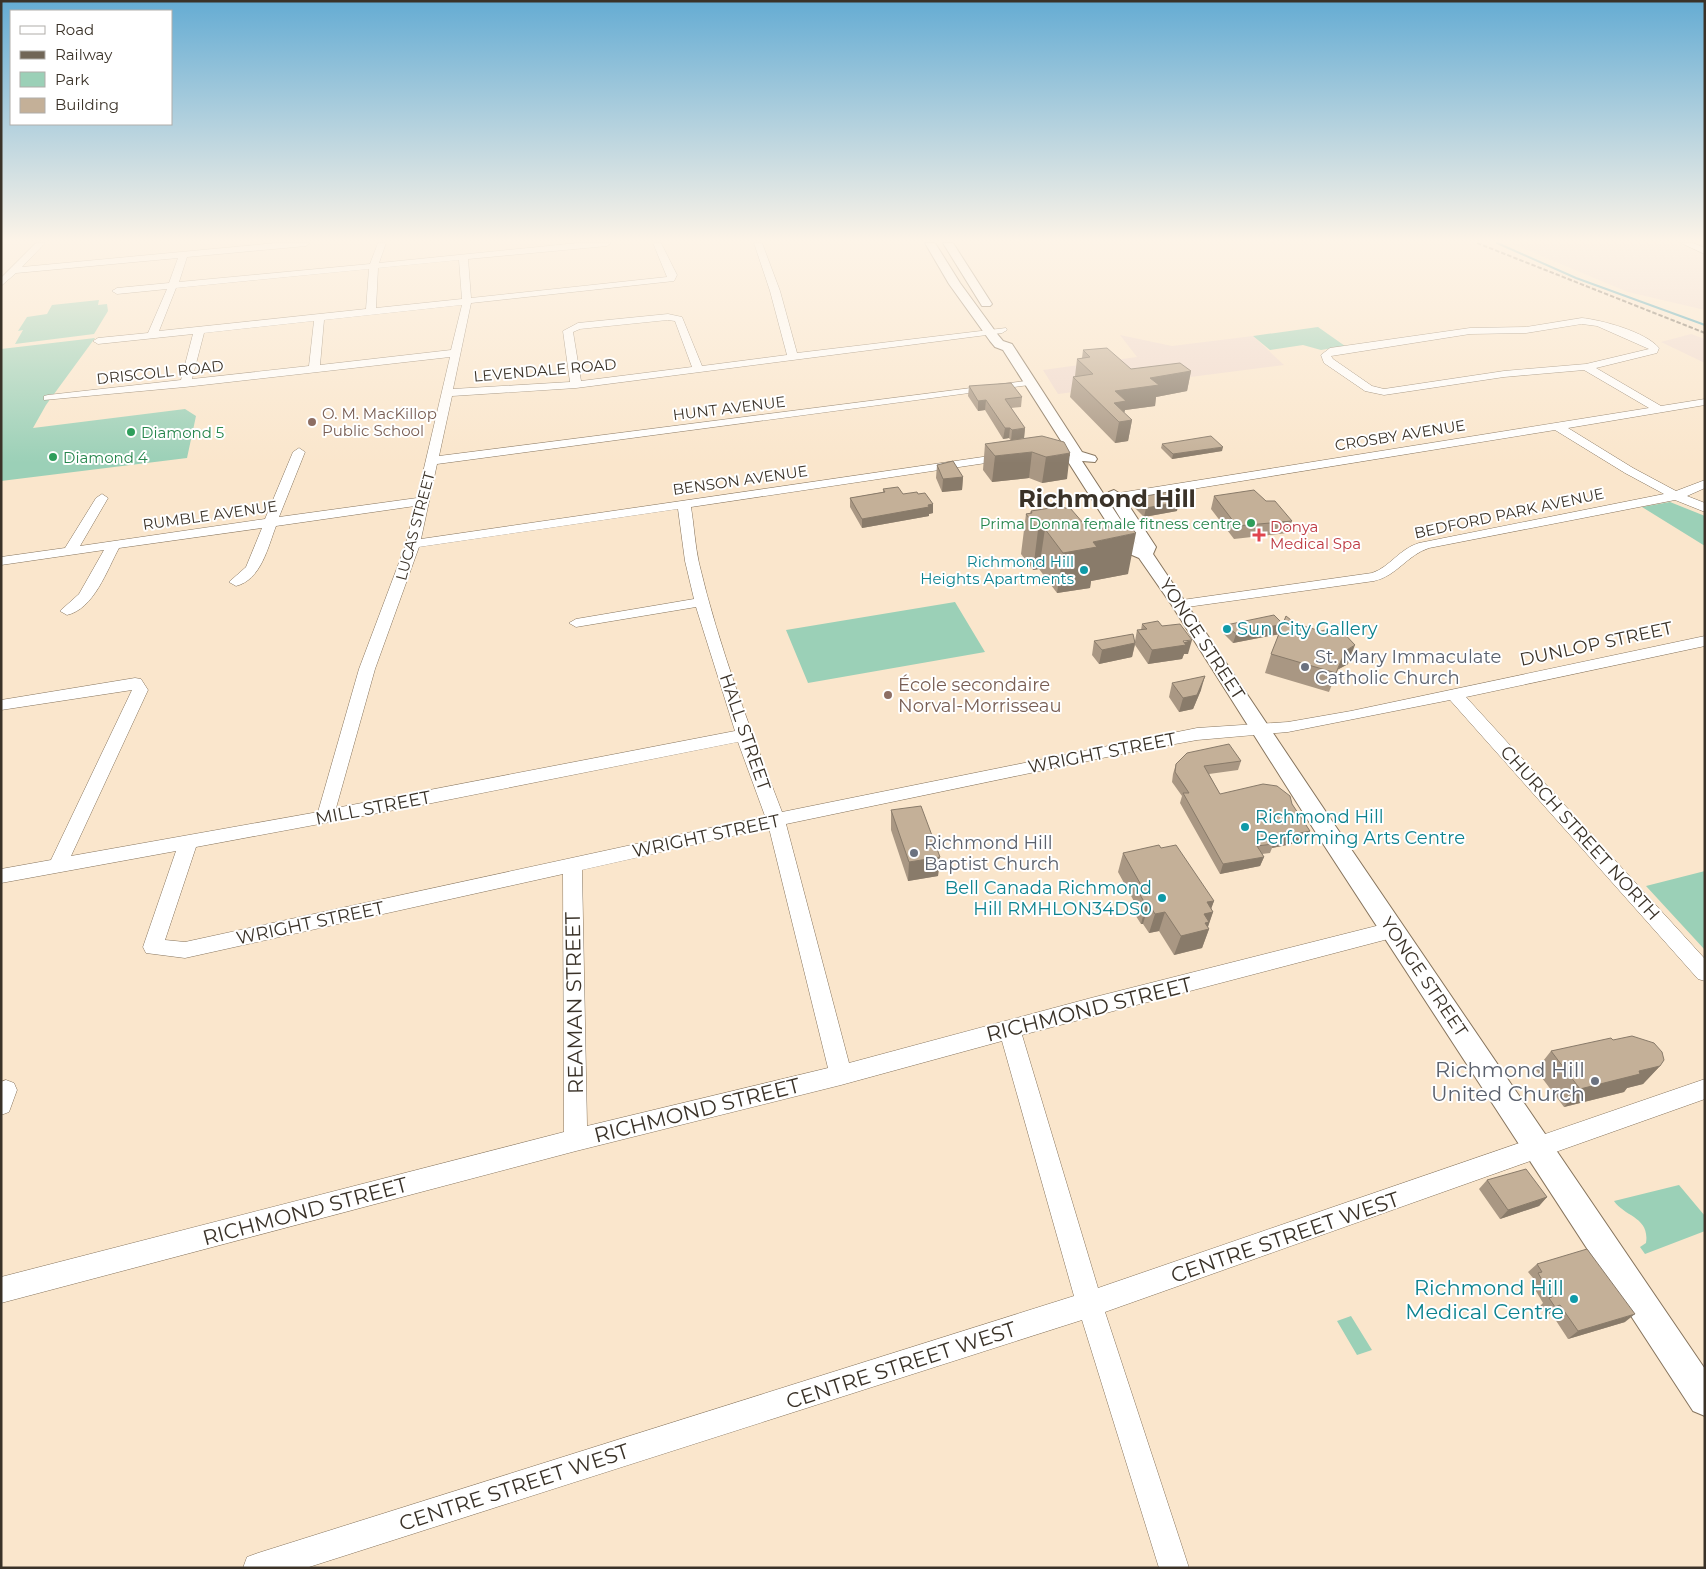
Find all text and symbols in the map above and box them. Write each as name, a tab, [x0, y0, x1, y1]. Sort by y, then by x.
legend	[10, 10, 172, 125]
text: Road	[55, 20, 94, 39]
text: Railway	[55, 45, 113, 64]
text: Park	[55, 70, 89, 89]
text: Building	[55, 95, 119, 114]
street label: LEVENDALE ROAD	[473, 354, 617, 386]
street label: DRISCOLL ROAD	[95, 356, 225, 388]
street label: HUNT AVENUE	[672, 392, 786, 424]
place label: O. M. MacKillop Public School	[322, 404, 437, 440]
street label: CROSBY AVENUE	[1333, 415, 1467, 455]
marker: O. M. MacKillop Public School	[306, 416, 318, 428]
place label: Diamond 5	[141, 423, 224, 442]
marker: Diamond 5	[125, 426, 137, 438]
place label: Diamond 4	[63, 448, 148, 467]
marker: Diamond 4	[47, 451, 59, 463]
street label: BENSON AVENUE	[671, 461, 809, 499]
street label: LUCAS STREET	[391, 469, 439, 583]
district label: Richmond Hill	[1018, 484, 1196, 513]
street label: BEDFORD PARK AVENUE	[1412, 484, 1606, 542]
street label: RUMBLE AVENUE	[141, 496, 279, 534]
place label: Prima Donna female fitness centre	[980, 514, 1241, 533]
marker: Prima Donna female fitness centre	[1245, 517, 1257, 529]
place label: Donya Medical Spa	[1270, 517, 1361, 553]
marker: Donya Medical Spa	[1252, 528, 1266, 542]
place label: Richmond Hill Heights Apartments	[920, 552, 1074, 588]
marker: Richmond Hill Heights Apartments	[1078, 564, 1090, 576]
street label: YONGE STREET	[1155, 574, 1250, 704]
street label: DUNLOP STREET	[1518, 617, 1675, 671]
place label: Sun City Gallery	[1237, 618, 1378, 640]
marker: Sun City Gallery	[1221, 623, 1233, 635]
place label: St. Mary Immaculate Catholic Church	[1315, 646, 1501, 689]
marker: St. Mary Immaculate Catholic Church	[1299, 661, 1311, 673]
street label: HALL STREET	[715, 671, 775, 794]
place label: École secondaire Norval-Morrisseau	[898, 674, 1062, 717]
marker: École secondaire Norval-Morrisseau	[882, 689, 894, 701]
street label: WRIGHT STREET	[1026, 728, 1179, 778]
street label: CHURCH STREET NORTH	[1496, 741, 1664, 925]
street label: MILL STREET	[313, 786, 433, 830]
place label: Richmond Hill Performing Arts Centre	[1255, 806, 1465, 849]
street label: WRIGHT STREET	[630, 809, 783, 862]
marker: Richmond Hill Performing Arts Centre	[1239, 821, 1251, 833]
place label: Richmond Hill Baptist Church	[924, 832, 1060, 875]
marker: Richmond Hill Baptist Church	[908, 847, 920, 859]
place label: Bell Canada Richmond Hill RMHLON34DS0	[945, 877, 1152, 920]
marker: Bell Canada Richmond Hill RMHLON34DS0	[1156, 892, 1168, 904]
street label: WRIGHT STREET	[234, 896, 387, 949]
street label: REAMAN STREET	[560, 912, 588, 1094]
street label: YONGE STREET	[1376, 913, 1473, 1042]
street label: RICHMOND STREET	[984, 971, 1194, 1047]
place label: Richmond Hill United Church	[1431, 1057, 1585, 1106]
street label: RICHMOND STREET	[592, 1072, 802, 1148]
marker: Richmond Hill United Church	[1589, 1075, 1601, 1087]
street label: RICHMOND STREET	[200, 1172, 410, 1250]
street label: CENTRE STREET WEST	[1167, 1186, 1403, 1288]
place label: Richmond Hill Medical Centre	[1405, 1275, 1564, 1324]
marker: Richmond Hill Medical Centre	[1568, 1293, 1580, 1305]
street label: CENTRE STREET WEST	[783, 1316, 1019, 1414]
street label: CENTRE STREET WEST	[396, 1438, 632, 1536]

